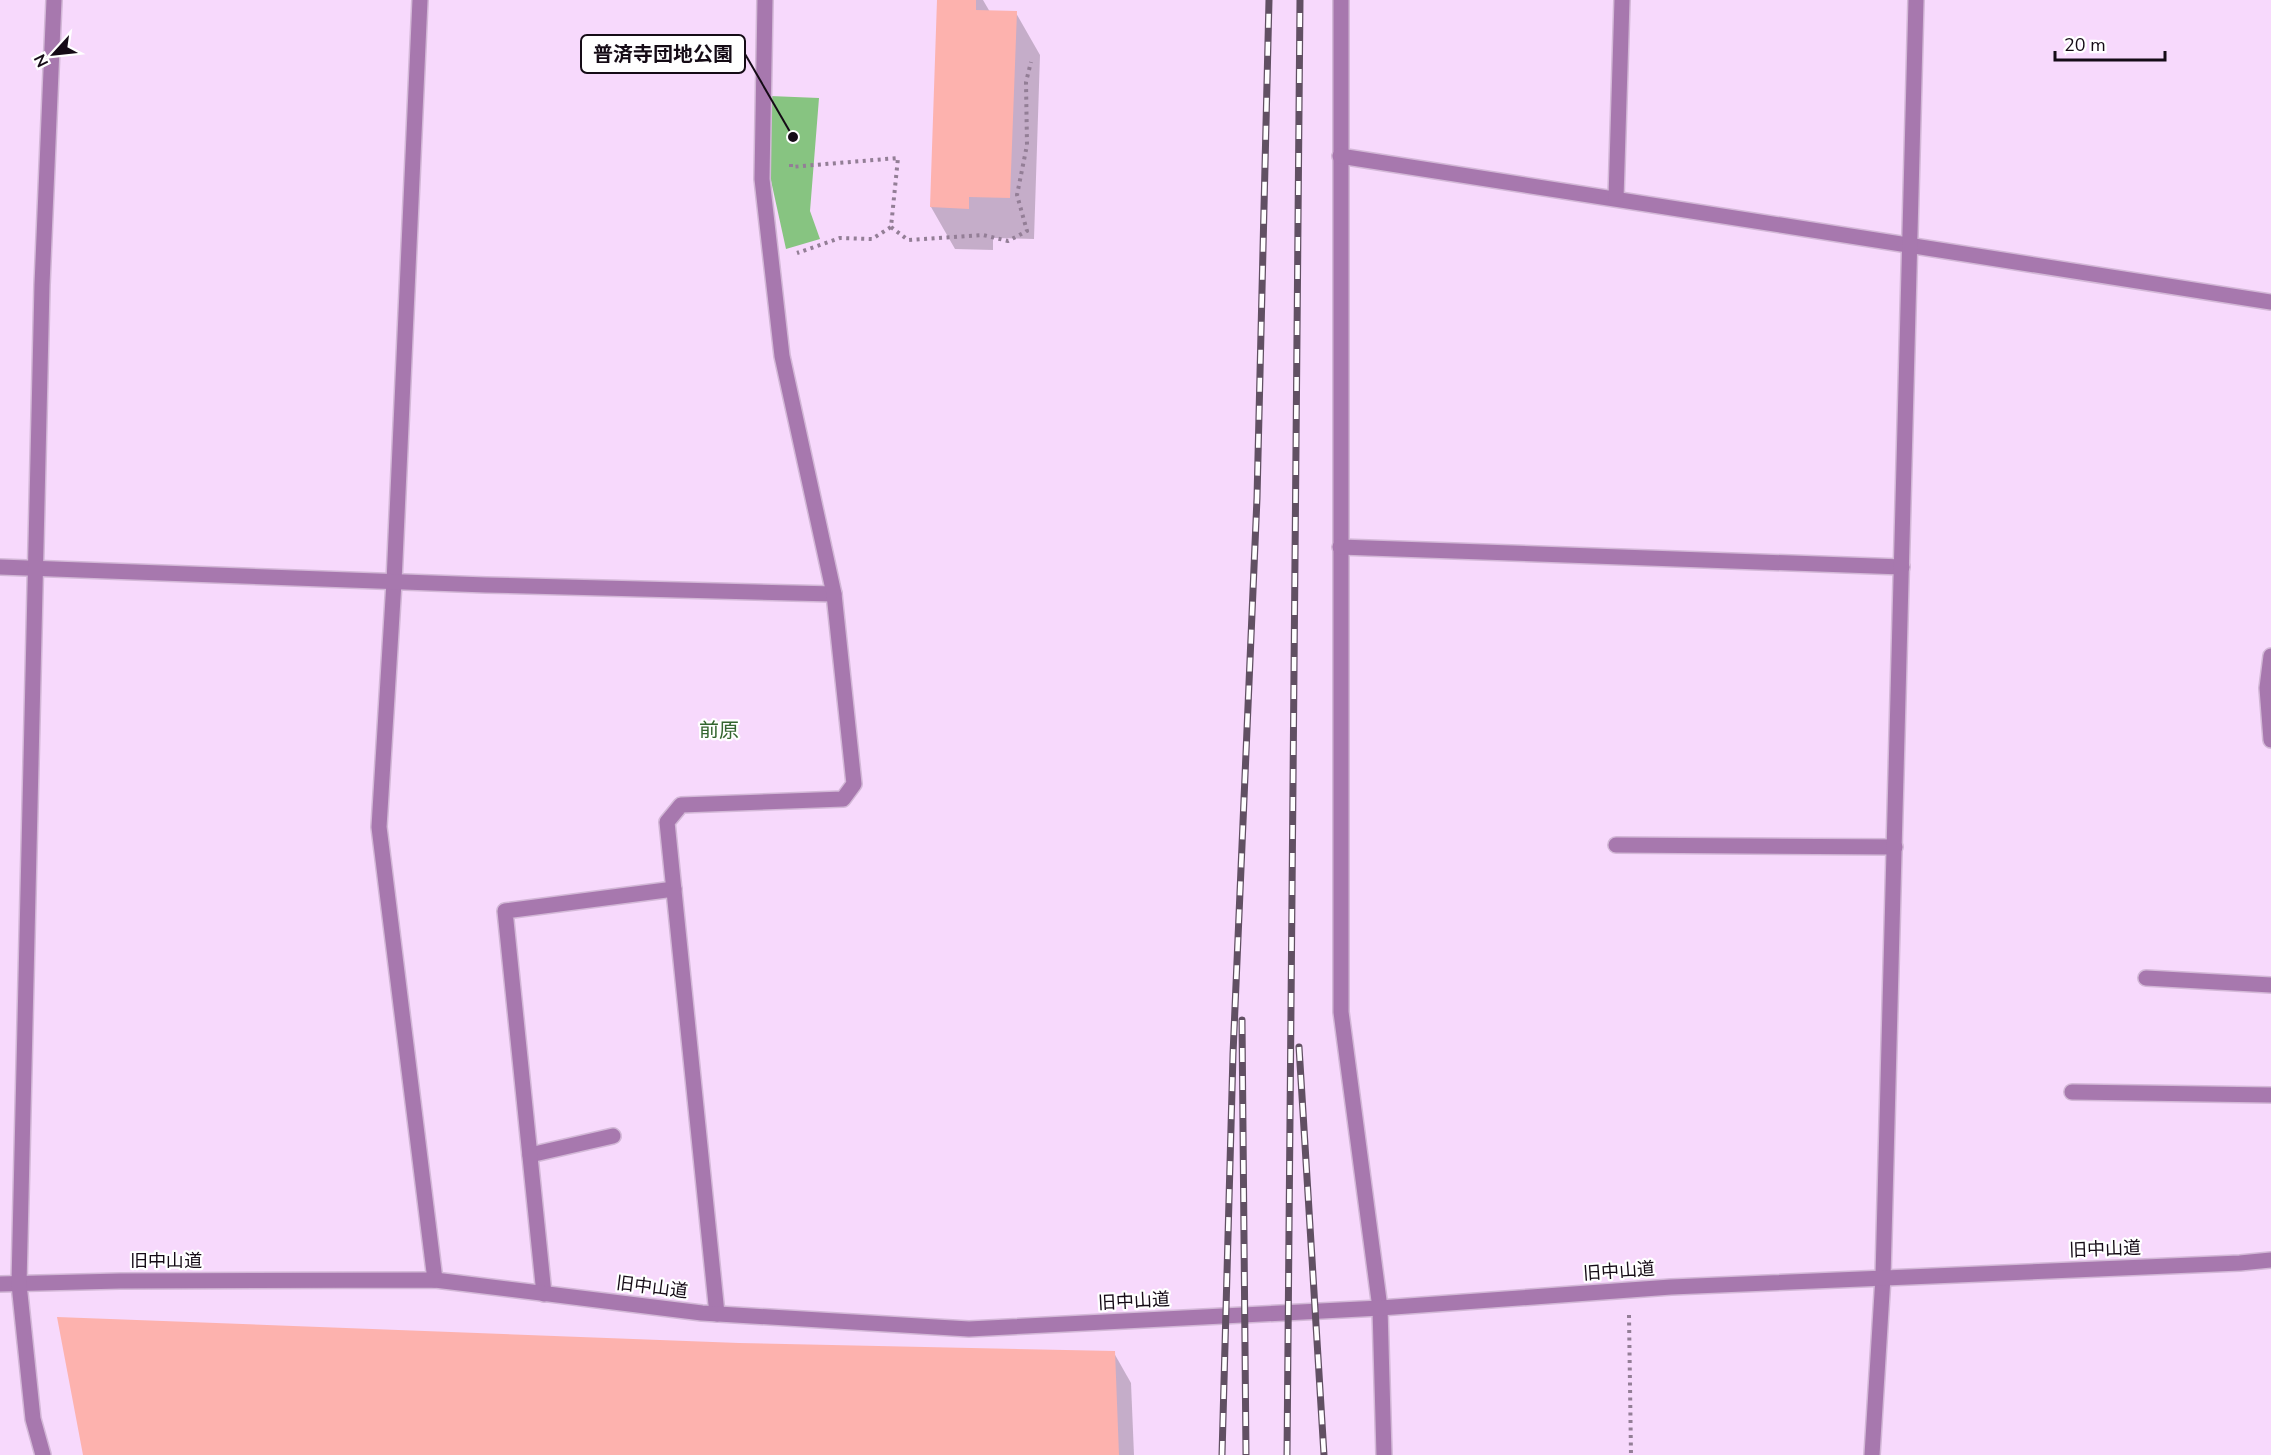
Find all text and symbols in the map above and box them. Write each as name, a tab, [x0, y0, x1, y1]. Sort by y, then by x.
north arrow	[24, 24, 84, 84]
scale bar	[2055, 24, 2164, 62]
text: 20 m	[2064, 33, 2106, 57]
callout: 普済寺団地公園	[581, 35, 745, 73]
text: 普済寺団地公園	[593, 41, 733, 68]
text: N	[29, 50, 54, 71]
district label: 前原	[699, 717, 739, 744]
street label: 旧中山道	[2069, 1236, 2141, 1262]
street label: 旧中山道	[130, 1249, 202, 1273]
street label: 旧中山道	[1582, 1257, 1656, 1285]
street label: 旧中山道	[615, 1271, 689, 1303]
street label: 旧中山道	[1097, 1287, 1171, 1315]

